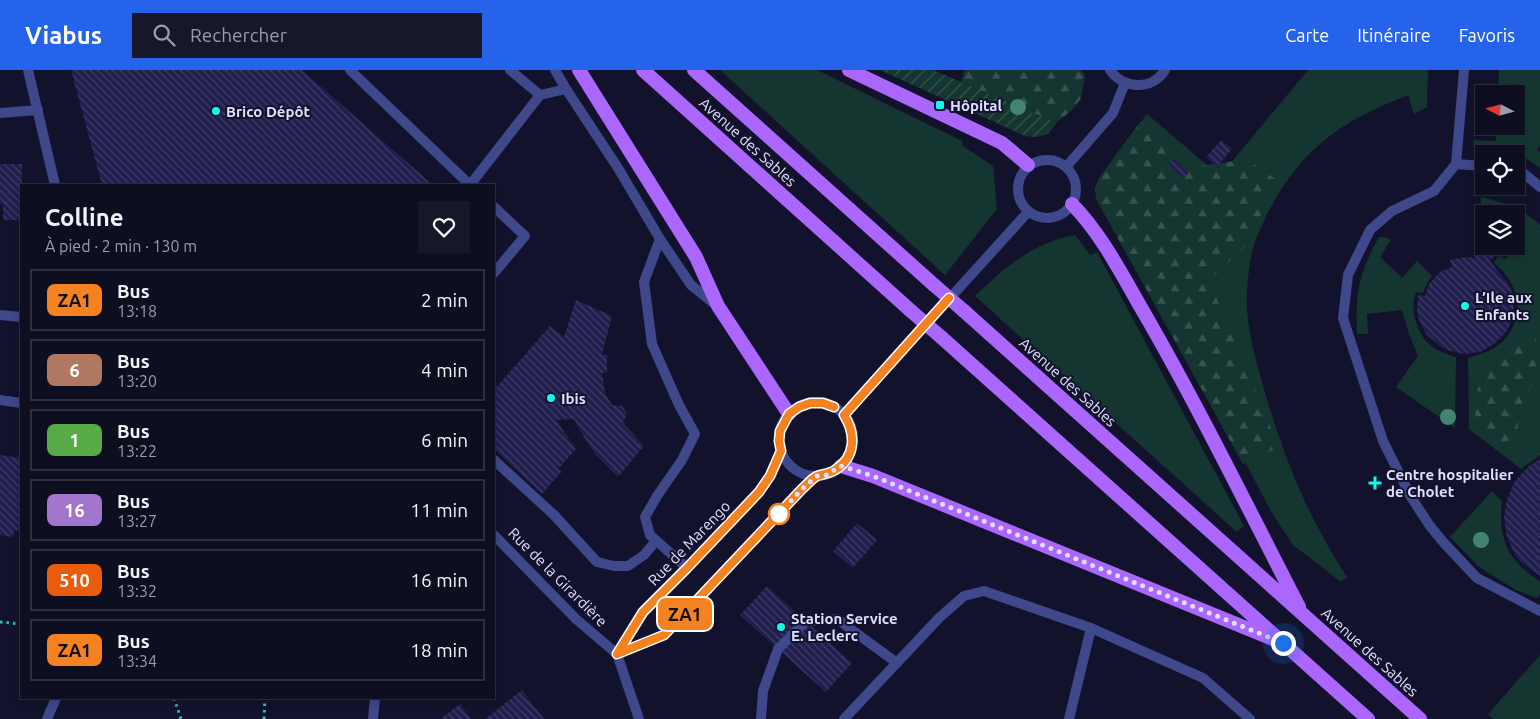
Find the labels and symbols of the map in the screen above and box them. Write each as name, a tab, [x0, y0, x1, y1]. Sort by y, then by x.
north arrow	[1475, 85, 1525, 135]
street label: Avenue des Sables	[696, 94, 800, 190]
place label: Hôpital	[950, 97, 1002, 114]
marker: Hôpital	[934, 99, 946, 111]
place label: Brico Dépôt	[226, 103, 311, 120]
marker: Brico Dépôt	[210, 105, 222, 117]
place label: L’Ile aux Enfants	[1475, 289, 1532, 323]
marker: L’Ile aux Enfants	[1459, 300, 1471, 312]
street label: Avenue des Sables	[1016, 334, 1120, 430]
place label: Ibis	[561, 390, 586, 407]
marker: Ibis	[545, 392, 557, 404]
place label: Centre hospitalier de Cholet	[1386, 466, 1514, 500]
marker: Centre hospitalier de Cholet	[1368, 476, 1382, 490]
street label: Rue de Marengo	[644, 497, 734, 589]
unlabelled marker	[768, 503, 790, 525]
street label: Rue de la Girardière	[505, 524, 611, 630]
line badge: ZA1	[656, 598, 714, 630]
street label: Avenue des Sables	[1318, 604, 1422, 700]
place label: Station Service E. Leclerc	[791, 610, 898, 644]
marker: Station Service E. Leclerc	[775, 621, 787, 633]
your location	[1271, 631, 1296, 656]

